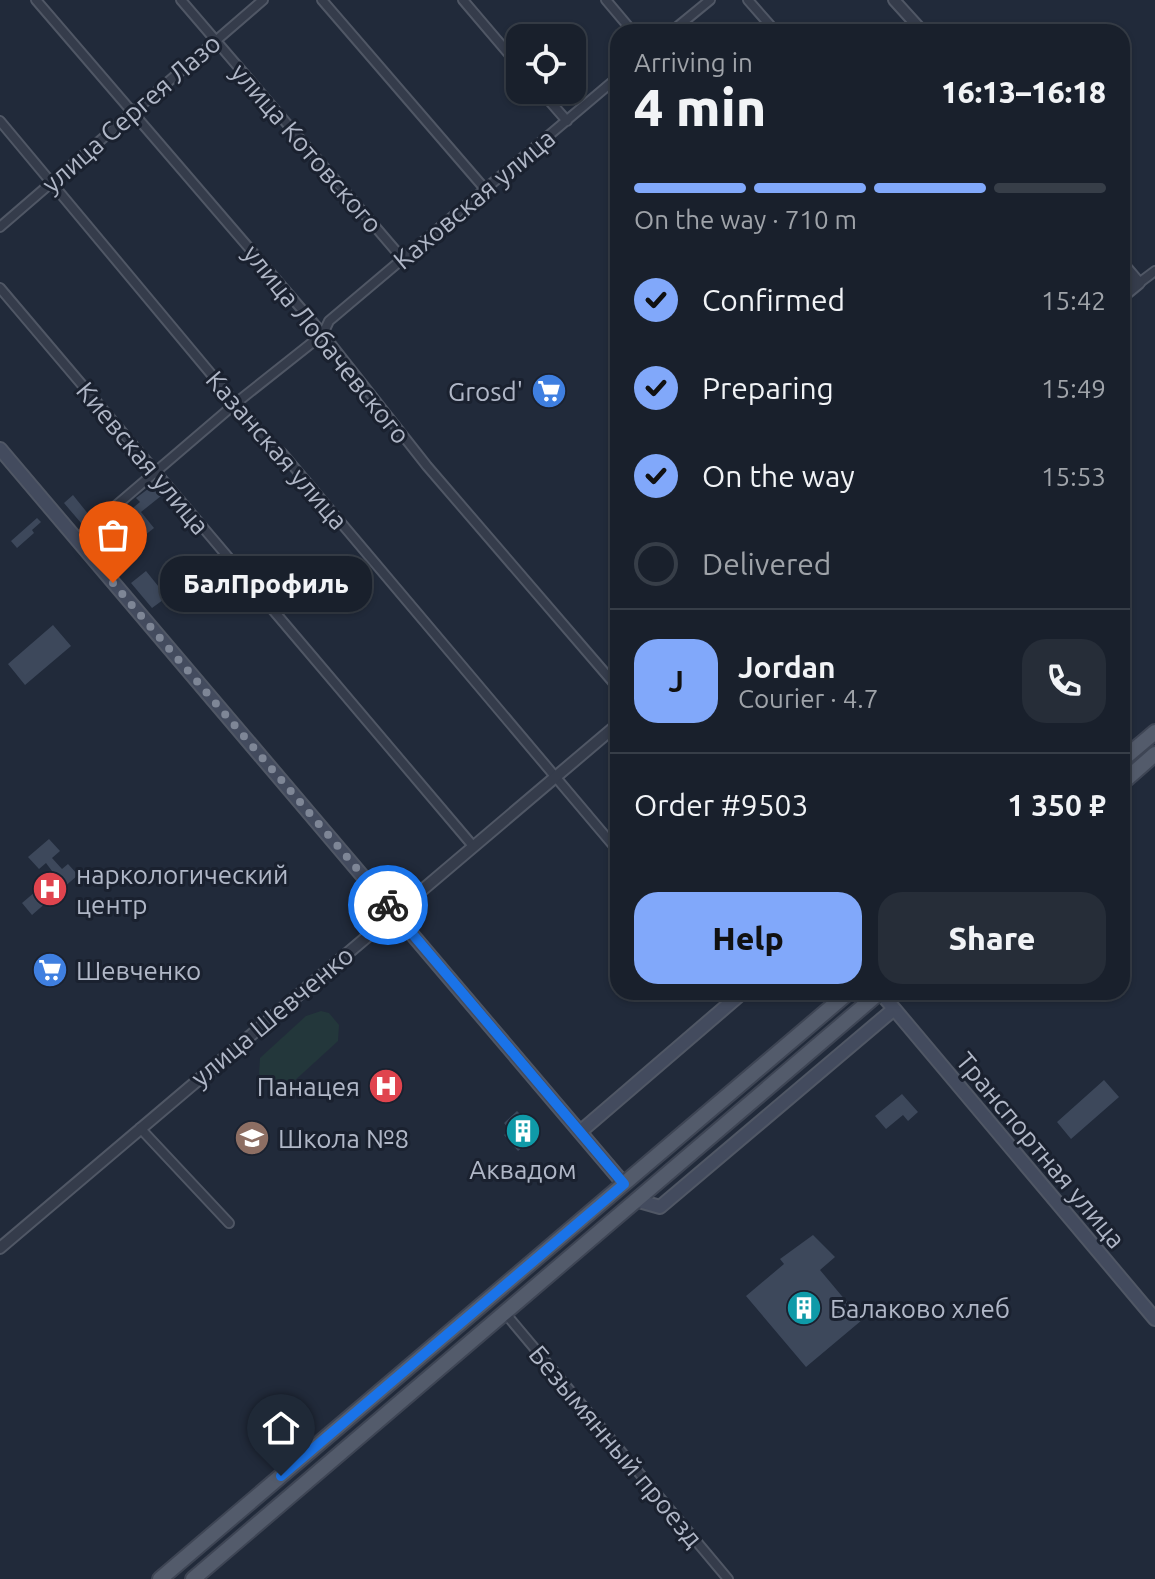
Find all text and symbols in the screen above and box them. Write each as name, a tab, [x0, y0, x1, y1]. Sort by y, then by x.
map controls	[506, 24, 586, 104]
button: locate	[506, 24, 586, 104]
street label: улица Сергея Лазо	[36, 28, 226, 198]
text: Arriving in	[634, 48, 753, 77]
street label: улица Котовского	[226, 57, 388, 239]
text: 16:13–16:18	[941, 75, 1106, 109]
text: 4 min	[634, 78, 766, 136]
street label: Каховская улица	[388, 123, 560, 275]
text: On the way · 710 m	[634, 205, 857, 234]
street label: улица Лобачевского	[238, 239, 416, 449]
icon: check	[634, 278, 678, 322]
text: Confirmed	[702, 283, 845, 317]
text: 15:42	[1041, 286, 1106, 315]
street label: Казанская улица	[200, 365, 354, 535]
icon: check	[634, 366, 678, 410]
text: Preparing	[702, 371, 834, 405]
supermarket icon: Grosd'	[530, 372, 568, 410]
text: 15:49	[1041, 374, 1106, 403]
street label: Киевская улица	[71, 376, 215, 540]
place label: Grosd'	[448, 377, 523, 406]
icon: check	[634, 454, 678, 498]
text: On the way	[702, 459, 855, 493]
text: 15:53	[1041, 462, 1106, 491]
pin	[79, 501, 147, 583]
icon: bag	[91, 513, 135, 557]
text: Delivered	[702, 547, 831, 581]
callout: БалПрофиль	[161, 555, 373, 611]
text: БалПрофиль	[183, 569, 349, 598]
button: phone	[1022, 639, 1106, 723]
text: Jordan	[738, 650, 836, 684]
text: J	[668, 664, 684, 698]
text: Courier · 4.7	[738, 684, 878, 713]
text: Order #9503	[634, 788, 808, 822]
text: 1 350 ₽	[1007, 788, 1106, 822]
place label: наркологический центр	[76, 860, 288, 919]
courier	[348, 865, 428, 945]
hospital icon: наркологический центр	[31, 870, 69, 908]
icon: bike	[366, 883, 410, 927]
button: Help	[634, 892, 862, 984]
button: Share	[878, 892, 1106, 984]
street label: улица Шевченко	[185, 940, 359, 1092]
supermarket icon: Шевченко	[31, 951, 69, 989]
place label: Шевченко	[76, 956, 201, 985]
street label: Транспортная улица	[951, 1046, 1131, 1254]
hospital icon: Панацея	[367, 1067, 405, 1105]
place label: Панацея	[257, 1072, 360, 1101]
building icon: Аквадом	[504, 1112, 542, 1150]
school or university icon: Школа №8	[233, 1119, 271, 1157]
place label: Школа №8	[278, 1124, 409, 1153]
place label: Аквадом	[469, 1155, 577, 1184]
building icon: Балаково хлеб	[785, 1289, 823, 1327]
place label: Балаково хлеб	[830, 1294, 1010, 1323]
street label: Безымянный проезд	[523, 1340, 709, 1552]
pin	[247, 1394, 315, 1476]
icon: home	[259, 1406, 303, 1450]

